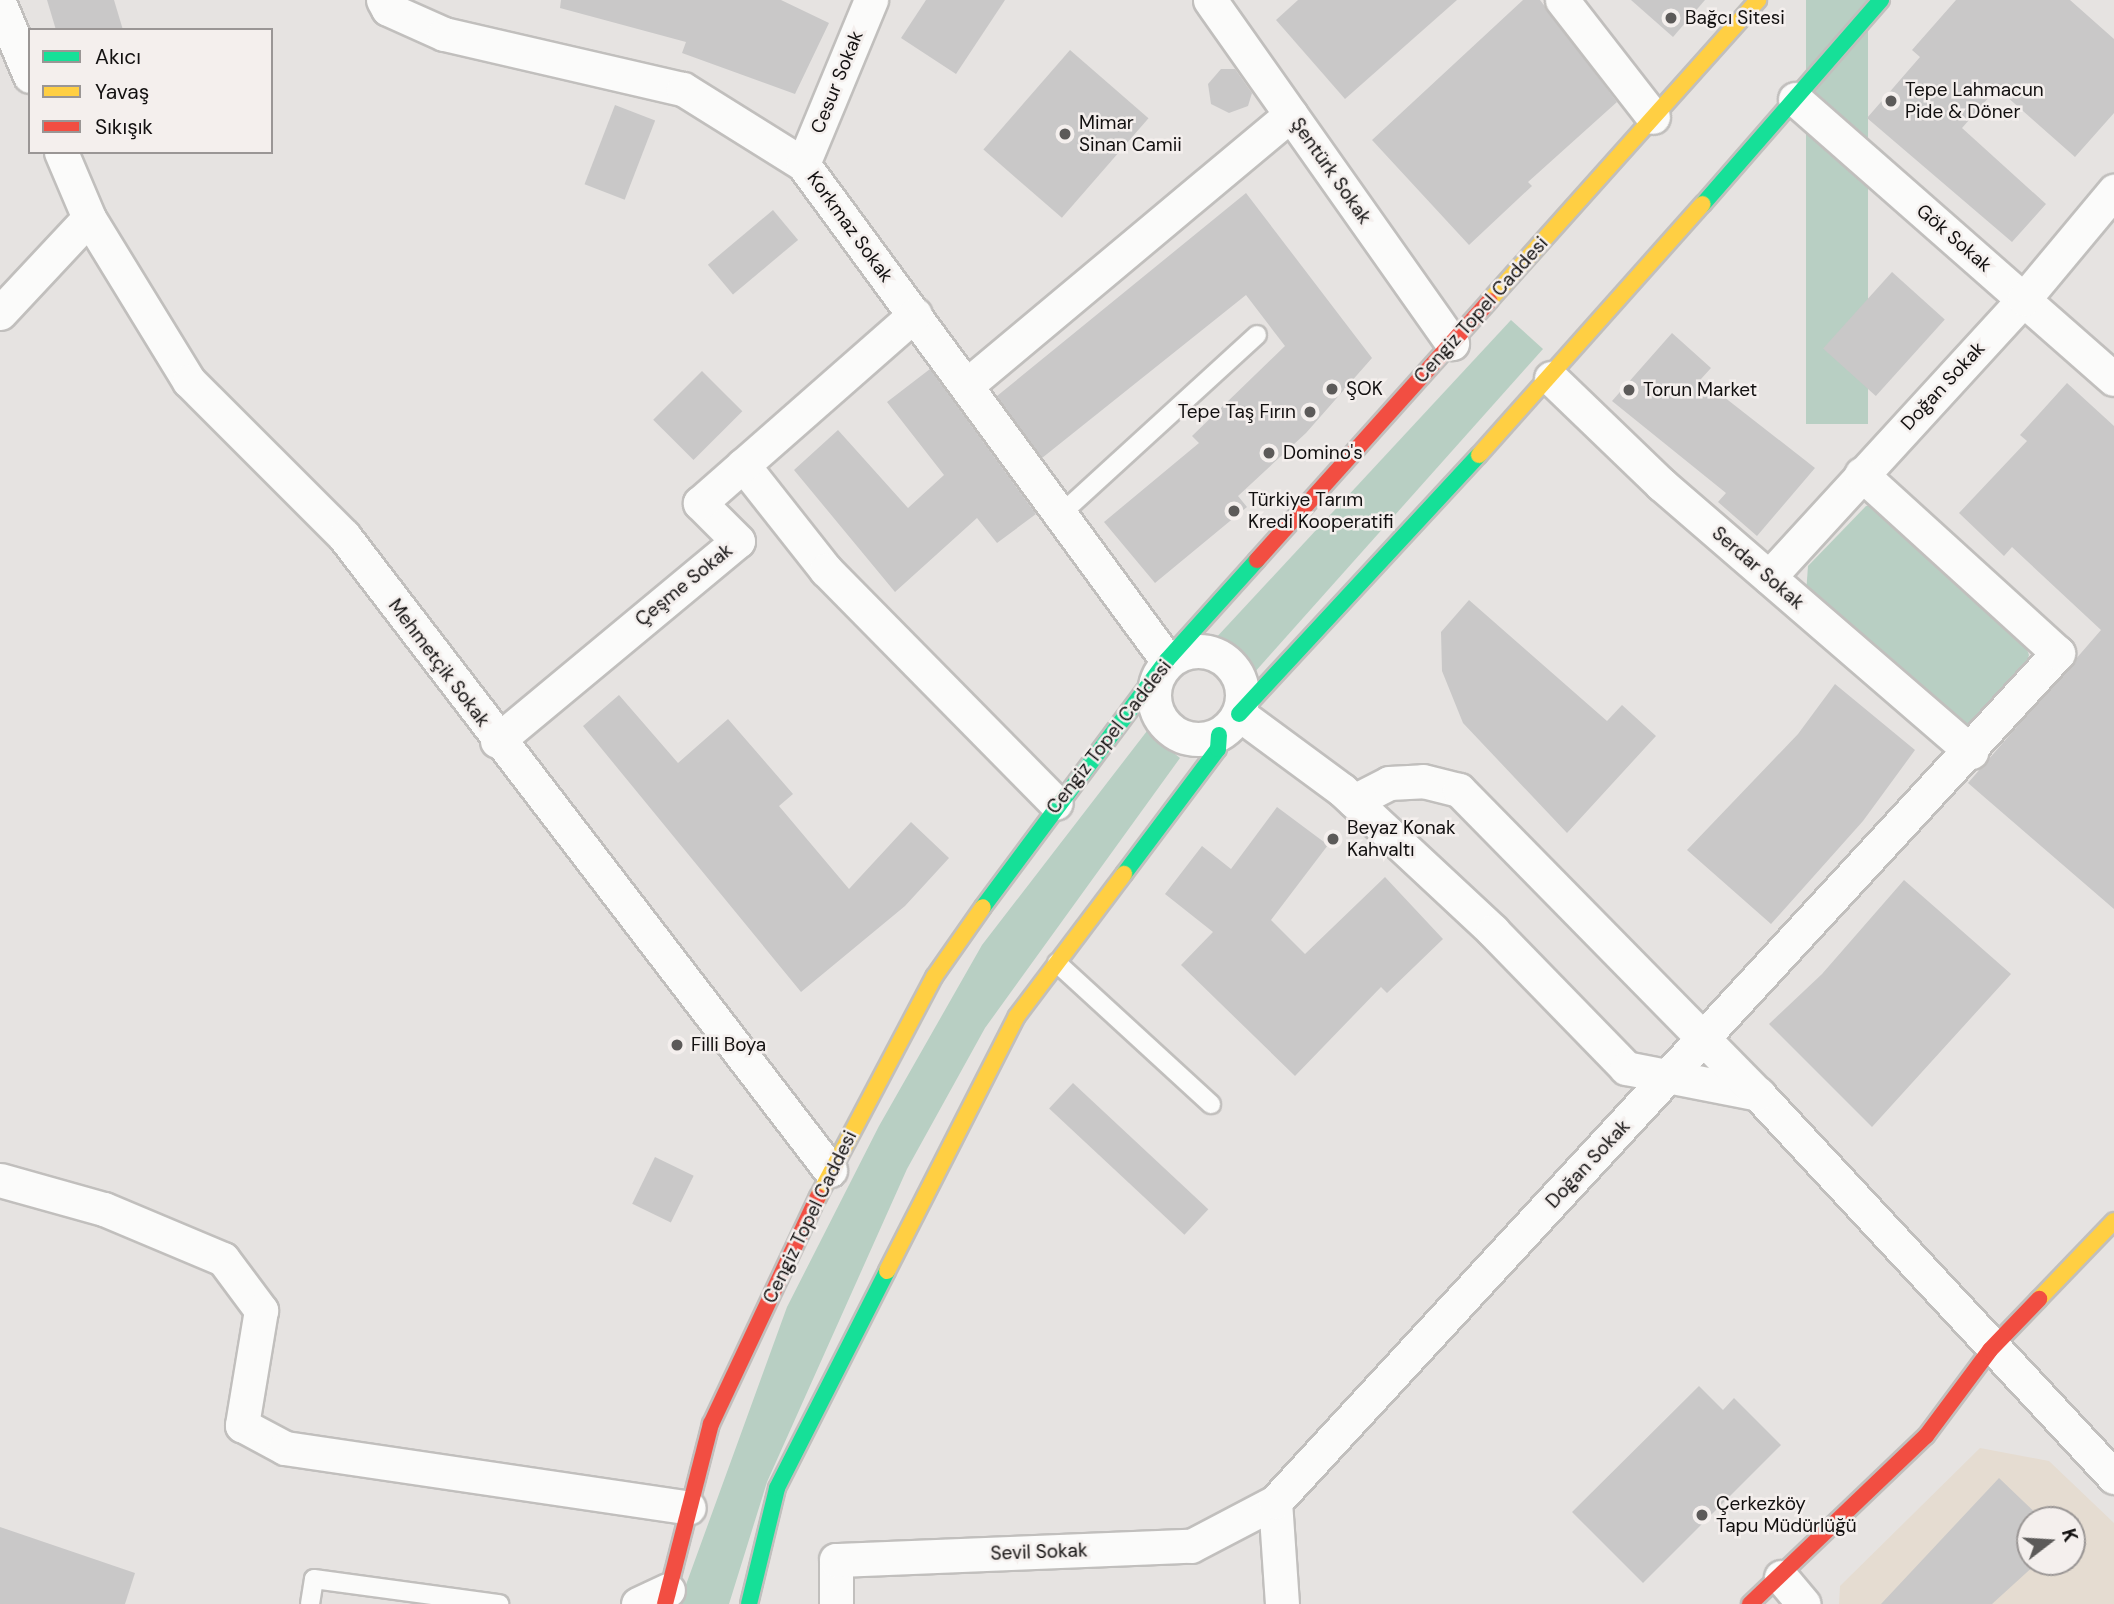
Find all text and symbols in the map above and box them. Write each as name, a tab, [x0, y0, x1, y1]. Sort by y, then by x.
place label: Bağcı Sitesi	[1685, 7, 1785, 29]
marker: Bağcı Sitesi	[1663, 10, 1679, 26]
street label: Cesur Sokak	[806, 27, 868, 137]
legend	[28, 28, 273, 154]
text: Akıcı	[95, 43, 141, 71]
text: Yavaş	[95, 78, 149, 106]
place label: Tepe Lahmacun Pide & Döner	[1905, 79, 2044, 123]
marker: Tepe Lahmacun Pide & Döner	[1883, 93, 1899, 109]
place label: Mimar Sinan Camii	[1079, 112, 1182, 156]
text: Sıkışık	[95, 113, 153, 141]
street label: Şentürk Sokak	[1286, 114, 1376, 228]
marker: Mimar Sinan Camii	[1057, 126, 1073, 142]
street label: Korkmaz Sokak	[802, 167, 898, 287]
street label: Gök Sokak	[1912, 199, 1996, 277]
street label: Cengiz Topel Caddesi	[1409, 232, 1553, 388]
street label: Doğan Sokak	[1896, 337, 1990, 435]
place label: ŞOK	[1346, 378, 1383, 400]
place label: Torun Market	[1643, 379, 1757, 401]
marker: ŞOK	[1324, 381, 1340, 397]
marker: Torun Market	[1621, 382, 1637, 398]
place label: Tepe Taş Fırın	[1178, 401, 1296, 423]
marker: Tepe Taş Fırın	[1302, 404, 1318, 420]
place label: Domino's	[1283, 442, 1363, 464]
marker: Domino's	[1261, 445, 1277, 461]
place label: Türkiye Tarım Kredi Kooperatifi	[1248, 489, 1394, 533]
marker: Türkiye Tarım Kredi Kooperatifi	[1226, 503, 1242, 519]
street label: Serdar Sokak	[1707, 522, 1809, 614]
street label: Çeşme Sokak	[631, 539, 737, 631]
street label: Mehmetçik Sokak	[384, 595, 494, 731]
street label: Cengiz Topel Caddesi	[1042, 655, 1176, 819]
place label: Beyaz Konak Kahvaltı	[1347, 817, 1455, 861]
marker: Beyaz Konak Kahvaltı	[1325, 831, 1341, 847]
place label: Filli Boya	[691, 1034, 766, 1056]
marker: Filli Boya	[669, 1037, 685, 1053]
street label: Doğan Sokak	[1541, 1115, 1635, 1213]
street label: Cengiz Topel Caddesi	[758, 1127, 862, 1307]
place label: Çerkezköy Tapu Müdürlüğü	[1716, 1493, 1857, 1537]
north arrow	[2016, 1506, 2086, 1576]
marker: Çerkezköy Tapu Müdürlüğü	[1694, 1507, 1710, 1523]
text: K	[2056, 1526, 2083, 1545]
street label: Sevil Sokak	[990, 1539, 1088, 1565]

